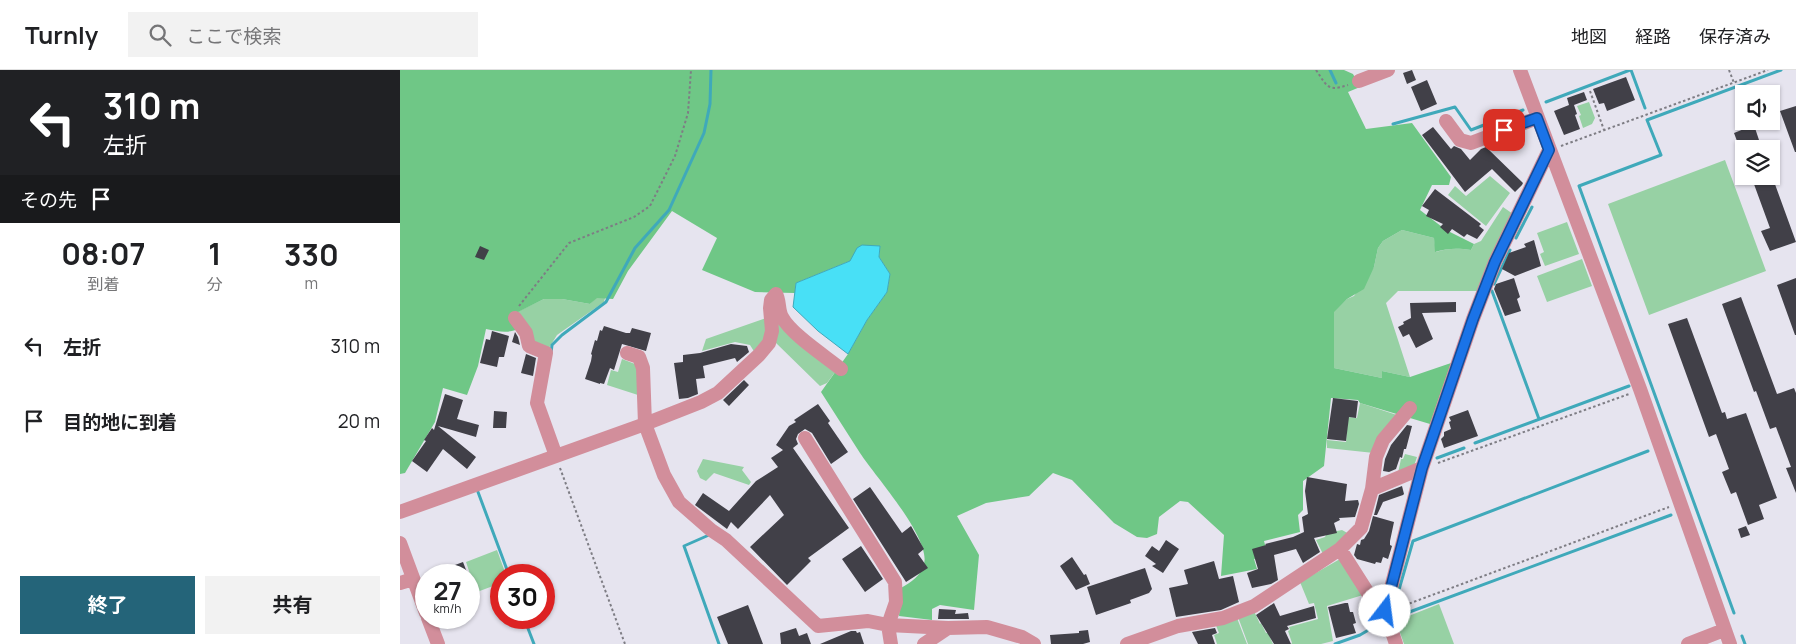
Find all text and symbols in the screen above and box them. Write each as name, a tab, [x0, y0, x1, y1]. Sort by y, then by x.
search box	[128, 12, 478, 57]
text: Turnly	[25, 18, 98, 51]
icon: search	[146, 21, 174, 49]
text: ここで検索	[186, 23, 281, 49]
text: 地図	[1571, 24, 1607, 48]
text: 経路	[1635, 24, 1671, 48]
text: 保存済み	[1699, 24, 1771, 48]
text: 310 m	[103, 82, 200, 130]
map controls	[1735, 85, 1780, 185]
button: sound	[1735, 85, 1780, 130]
icon: left	[20, 90, 85, 155]
pin	[1483, 109, 1525, 151]
icon: arrive	[1490, 116, 1518, 144]
text: 左折	[103, 130, 147, 160]
button: layers	[1735, 140, 1780, 185]
icon: arrive	[87, 185, 115, 213]
text: その先	[20, 187, 77, 213]
text: 08:07	[61, 233, 145, 274]
text: 1	[208, 233, 221, 274]
text: 330	[284, 234, 339, 275]
text: m	[305, 272, 318, 294]
text: 到着	[87, 273, 119, 295]
text: 分	[207, 273, 223, 295]
icon: left	[20, 332, 48, 360]
text: 310 m	[331, 333, 380, 359]
text: 左折	[63, 334, 101, 360]
icon: arrive	[20, 407, 48, 435]
text: 20 m	[338, 408, 380, 434]
text: 目的地に到着	[63, 409, 177, 435]
speed limit sign: 30	[490, 564, 555, 629]
text: 27	[433, 573, 462, 608]
button: 終了	[20, 576, 195, 634]
button: 共有	[205, 576, 380, 634]
position arrow	[1358, 584, 1410, 636]
text: km/h	[434, 600, 461, 617]

